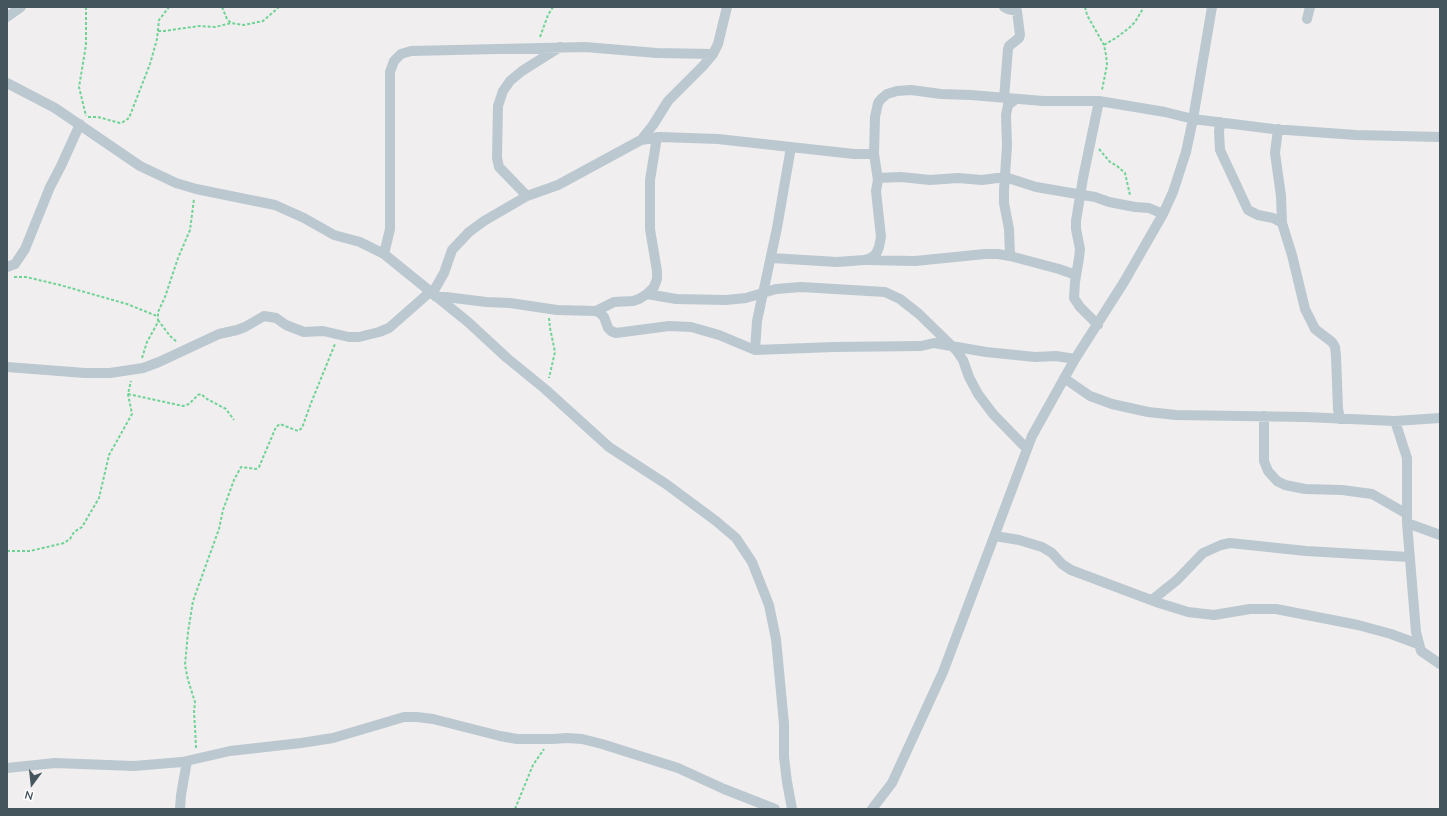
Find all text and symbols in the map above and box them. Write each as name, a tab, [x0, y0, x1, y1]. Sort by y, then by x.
north arrow	[12, 764, 52, 804]
text: N	[23, 788, 35, 803]

